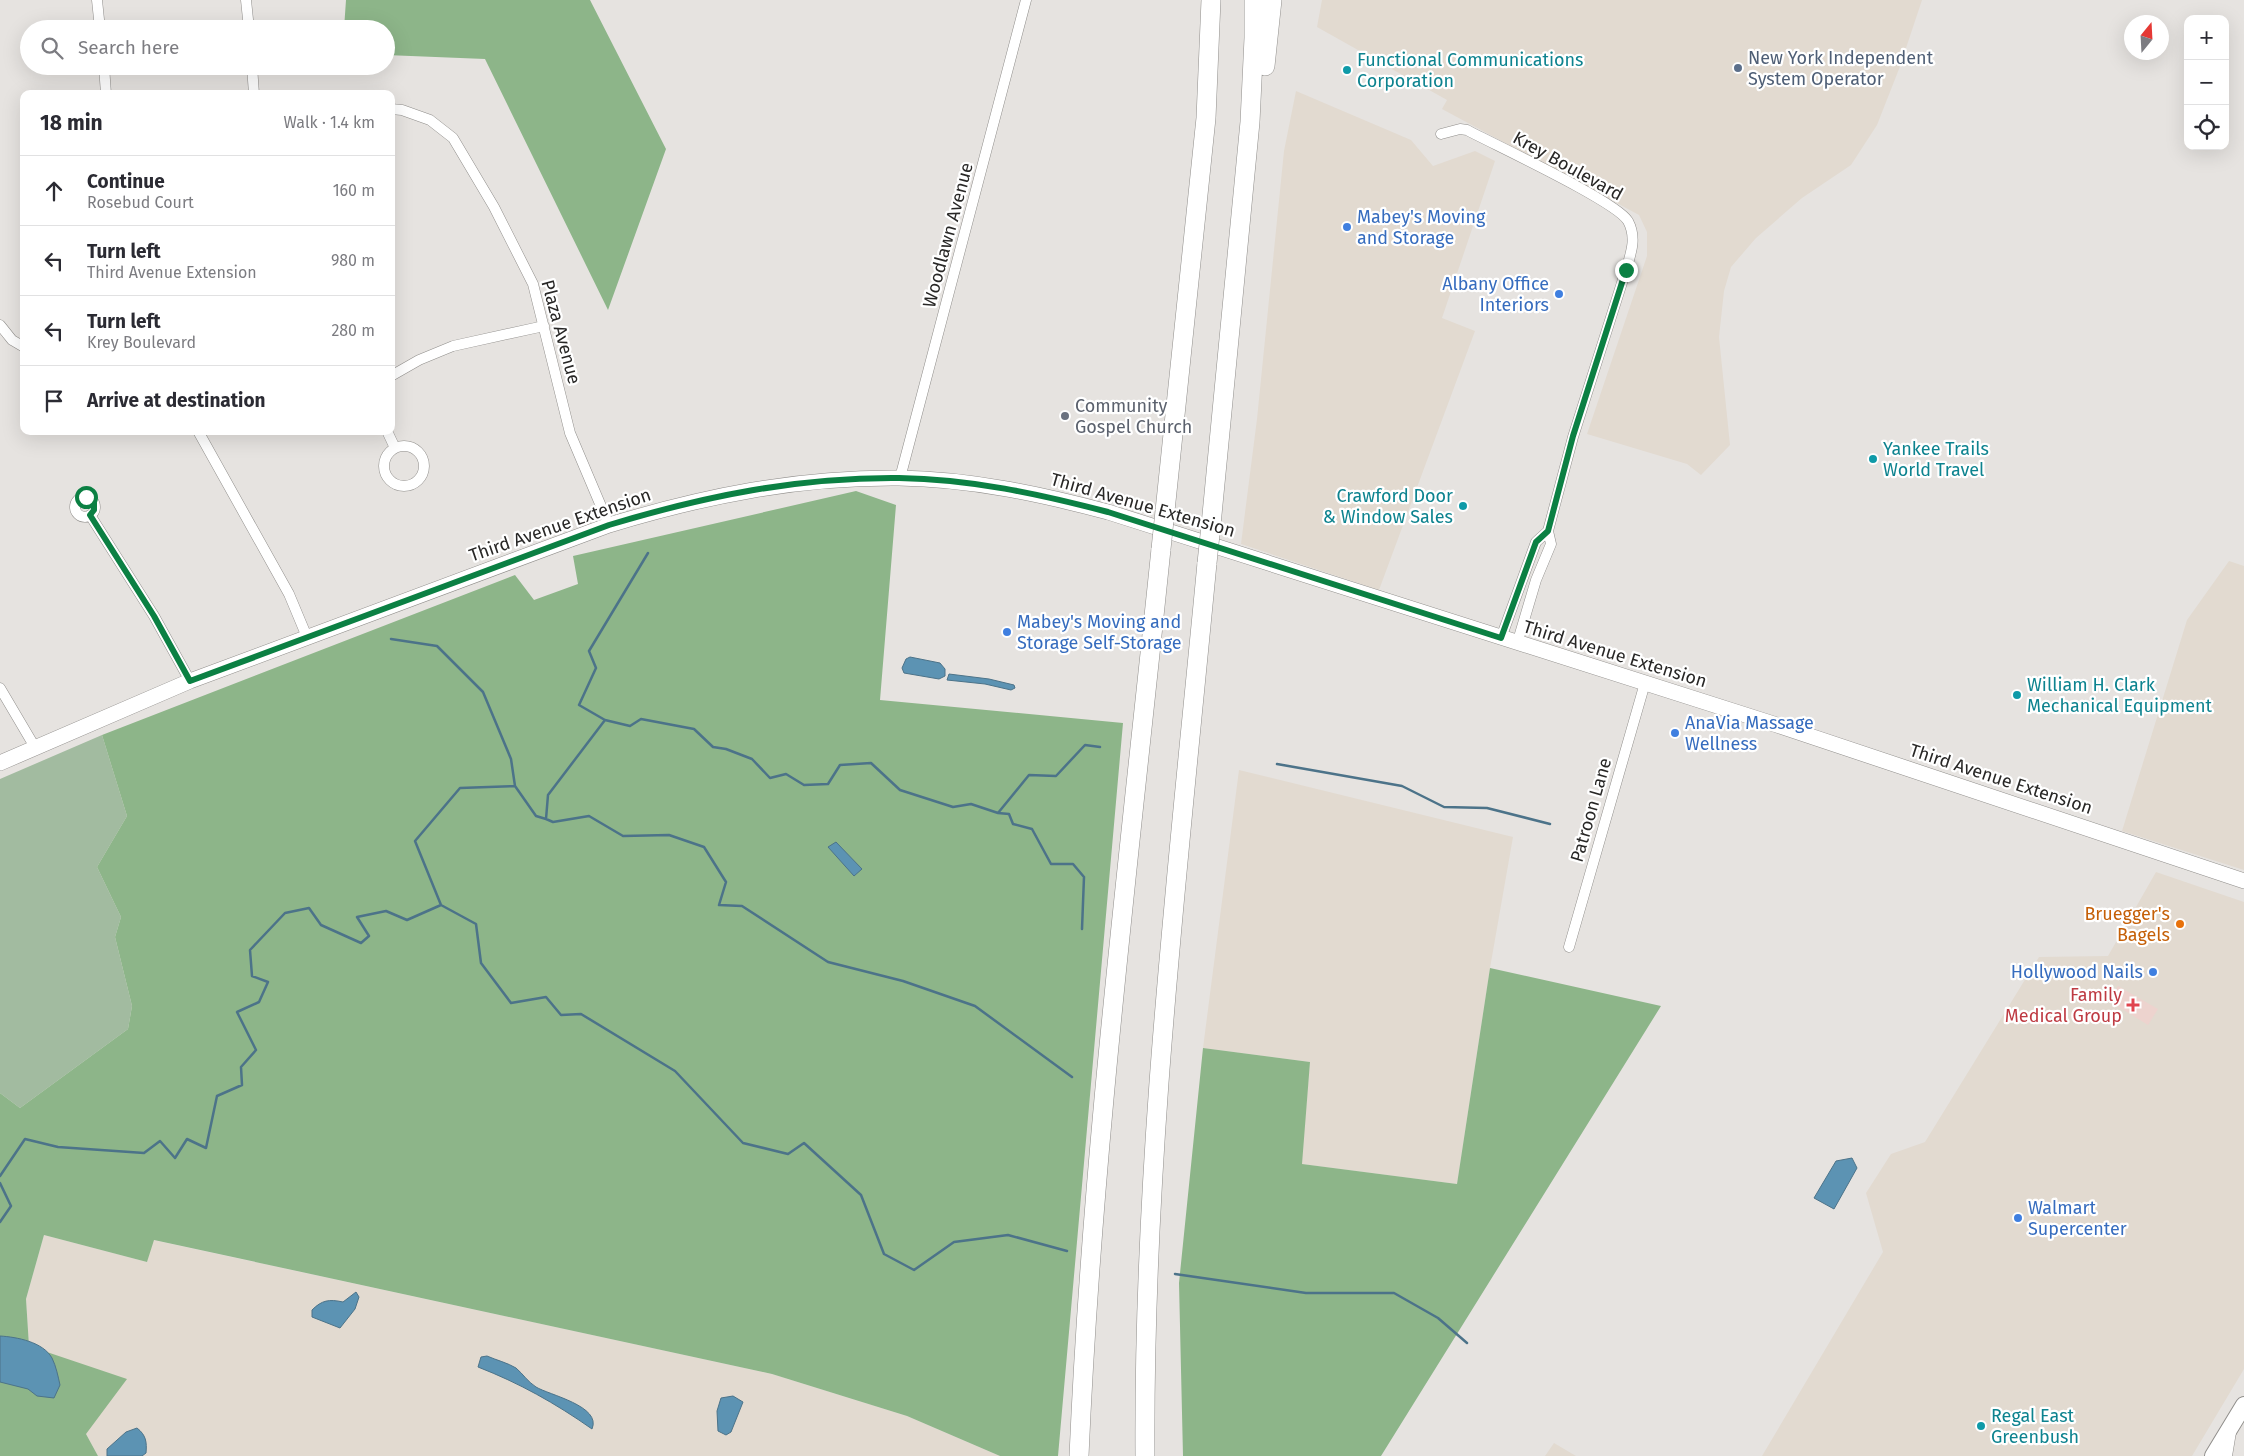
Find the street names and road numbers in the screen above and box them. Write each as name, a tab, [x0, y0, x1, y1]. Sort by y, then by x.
street label: Krey Boulevard	[1509, 127, 1627, 205]
street label: Woodlawn Avenue	[918, 160, 978, 310]
street label: Plaza Avenue	[537, 277, 585, 387]
street label: Third Avenue Extension	[1048, 468, 1238, 542]
street label: Third Avenue Extension	[466, 484, 654, 566]
street label: Third Avenue Extension	[1521, 616, 1709, 692]
street label: Third Avenue Extension	[1907, 739, 2095, 819]
street label: Patroon Lane	[1566, 755, 1616, 865]

